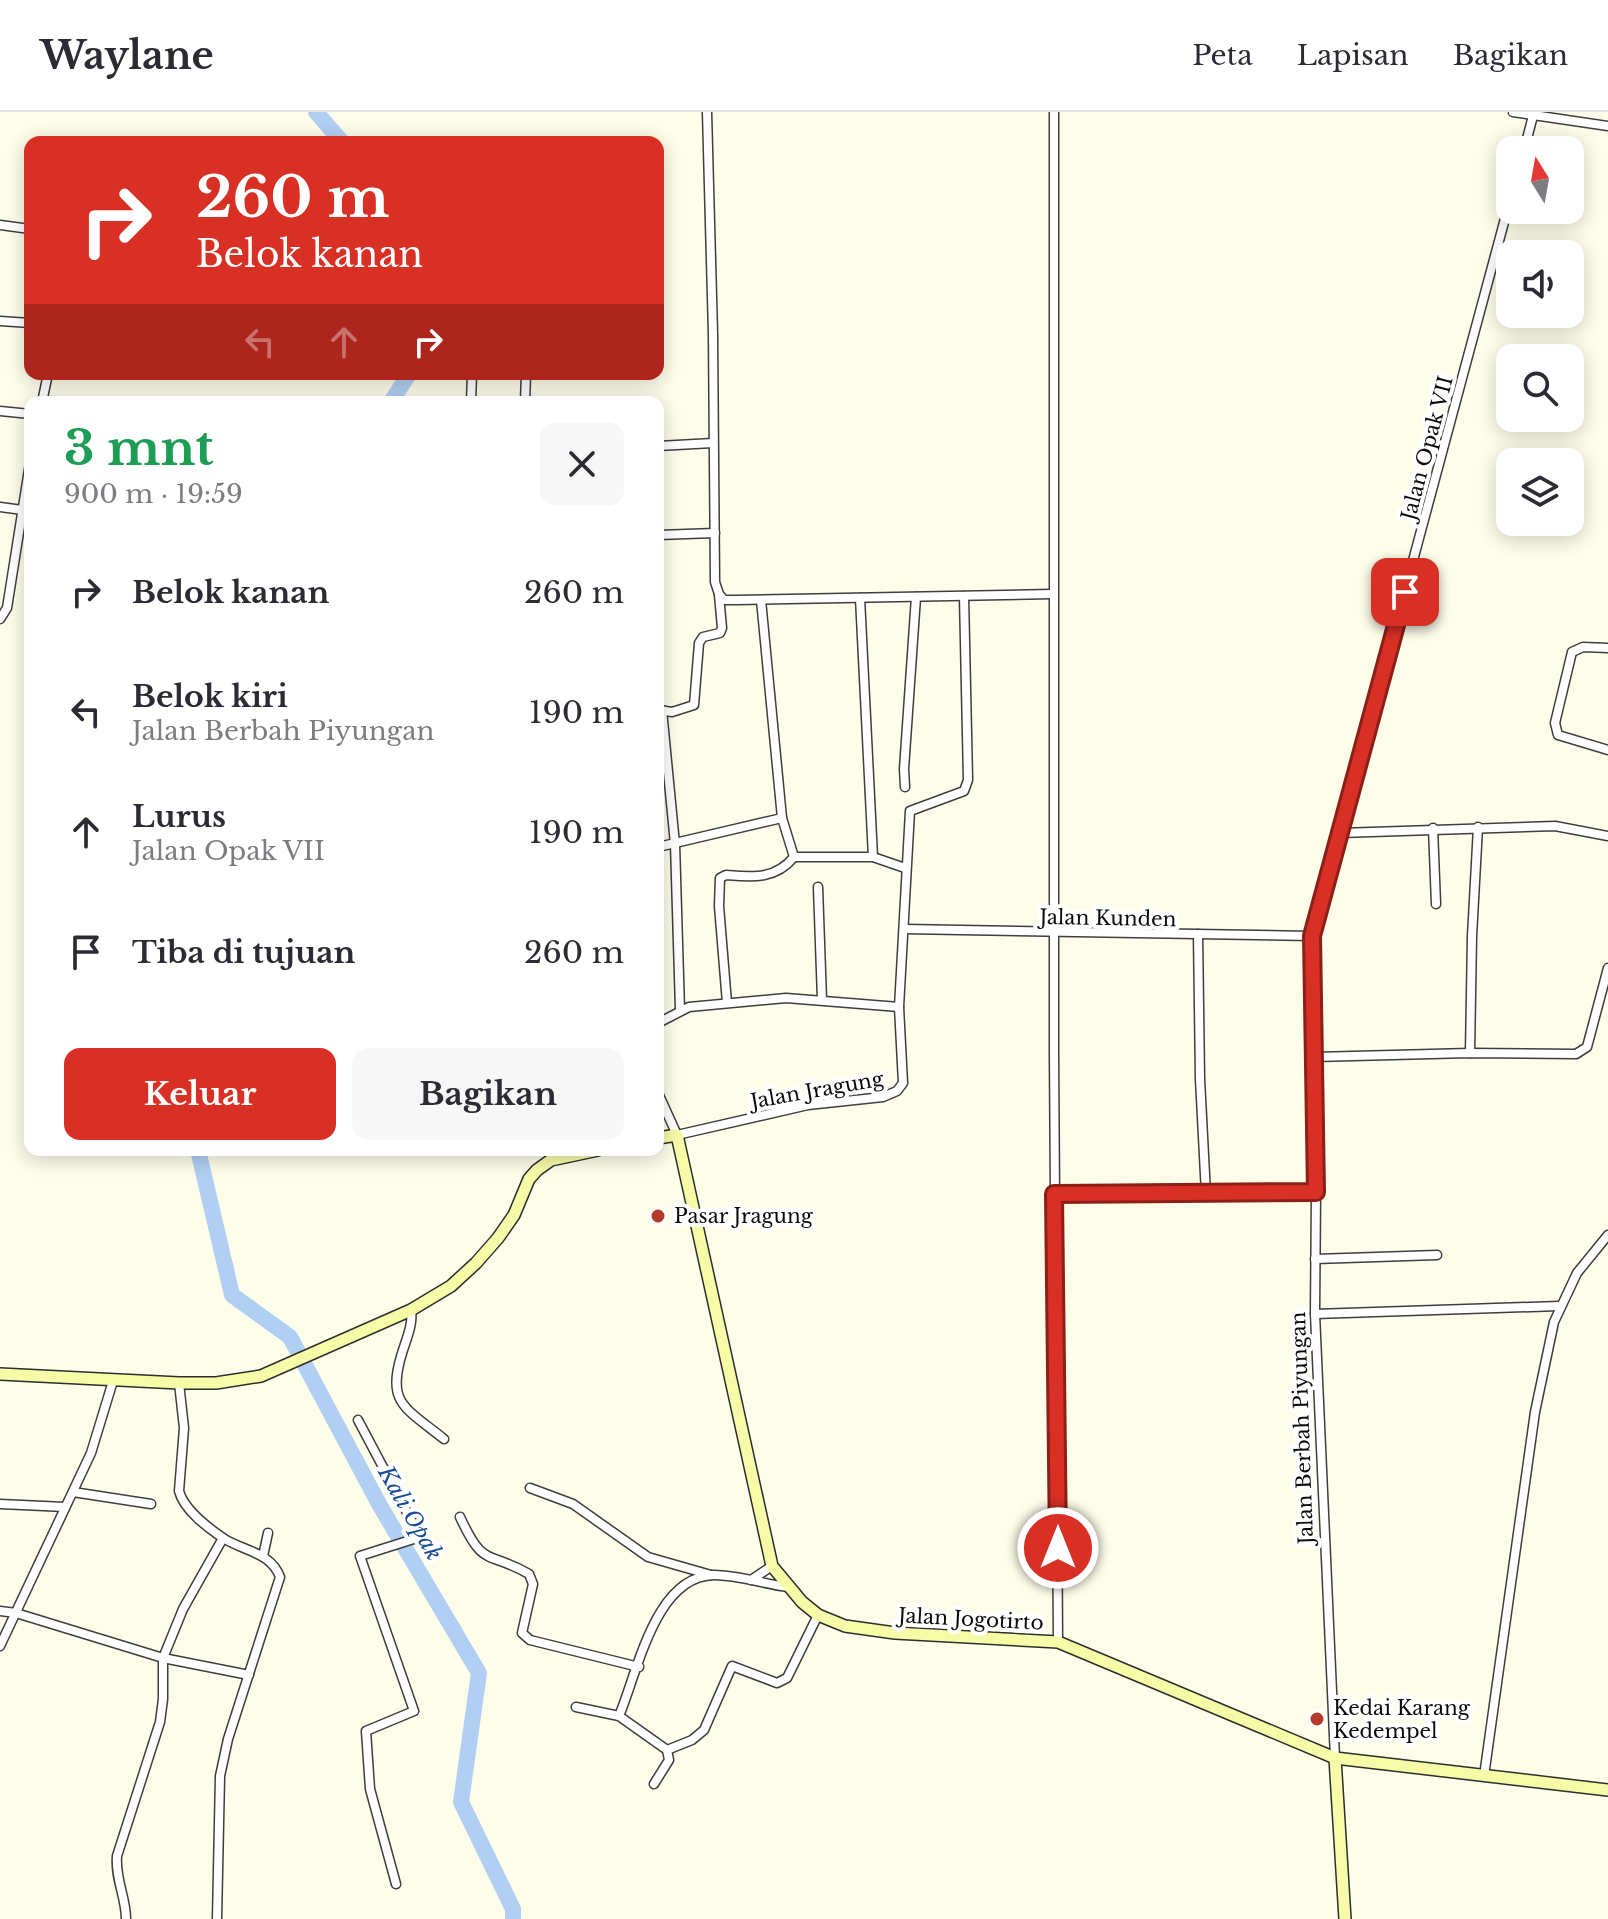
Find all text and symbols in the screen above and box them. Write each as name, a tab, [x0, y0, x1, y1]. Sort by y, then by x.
text: Waylane	[40, 32, 214, 79]
text: Peta	[1192, 38, 1253, 73]
text: Lapisan	[1297, 38, 1409, 73]
text: Bagikan	[1453, 38, 1568, 73]
north arrow	[1496, 136, 1584, 224]
map controls	[1496, 136, 1584, 536]
text: 260 m	[196, 163, 389, 232]
icon: right	[64, 168, 168, 272]
text: Belok kanan	[196, 232, 423, 277]
button: sound	[1496, 240, 1584, 328]
icon: left	[238, 320, 282, 364]
icon: ahead	[322, 320, 366, 364]
icon: right	[406, 320, 450, 364]
button: search	[1496, 344, 1584, 432]
street label: Jalan Opak VII	[1395, 373, 1458, 526]
text: 3 mnt	[64, 418, 214, 478]
button: close	[540, 422, 624, 506]
button: layers	[1496, 448, 1584, 536]
text: 900 m · 19:59	[64, 478, 243, 510]
pin	[1371, 558, 1439, 626]
icon: right	[64, 570, 108, 614]
icon: arrive	[1383, 570, 1427, 614]
text: Belok kanan	[132, 574, 329, 611]
text: 260 m	[524, 574, 624, 611]
text: Belok kiri	[132, 678, 288, 715]
icon: left	[64, 690, 108, 734]
text: 190 m	[529, 694, 624, 731]
text: Jalan Berbah Piyungan	[132, 715, 434, 747]
text: Lurus	[132, 798, 226, 835]
icon: ahead	[64, 810, 108, 854]
text: 190 m	[529, 814, 624, 851]
text: Jalan Opak VII	[132, 835, 325, 867]
street label: Jalan Kunden	[1036, 905, 1177, 931]
icon: arrive	[64, 930, 108, 974]
text: Tiba di tujuan	[132, 934, 355, 971]
text: 260 m	[524, 934, 624, 971]
button: Keluar	[64, 1048, 336, 1140]
button: Bagikan	[352, 1048, 624, 1140]
street label: Jalan Jragung	[746, 1066, 886, 1114]
place label: Pasar Jragung	[674, 1204, 814, 1228]
marker: Pasar Jragung	[649, 1207, 667, 1225]
street label: Jalan Berbah Piyungan	[1286, 1311, 1318, 1548]
water label: Kali Opak	[372, 1460, 448, 1565]
position arrow	[1016, 1506, 1100, 1590]
street label: Jalan Jogotirto	[895, 1603, 1044, 1635]
place label: Kedai Karang Kedempel	[1333, 1696, 1471, 1743]
marker: Kedai Karang Kedempel	[1308, 1710, 1326, 1728]

